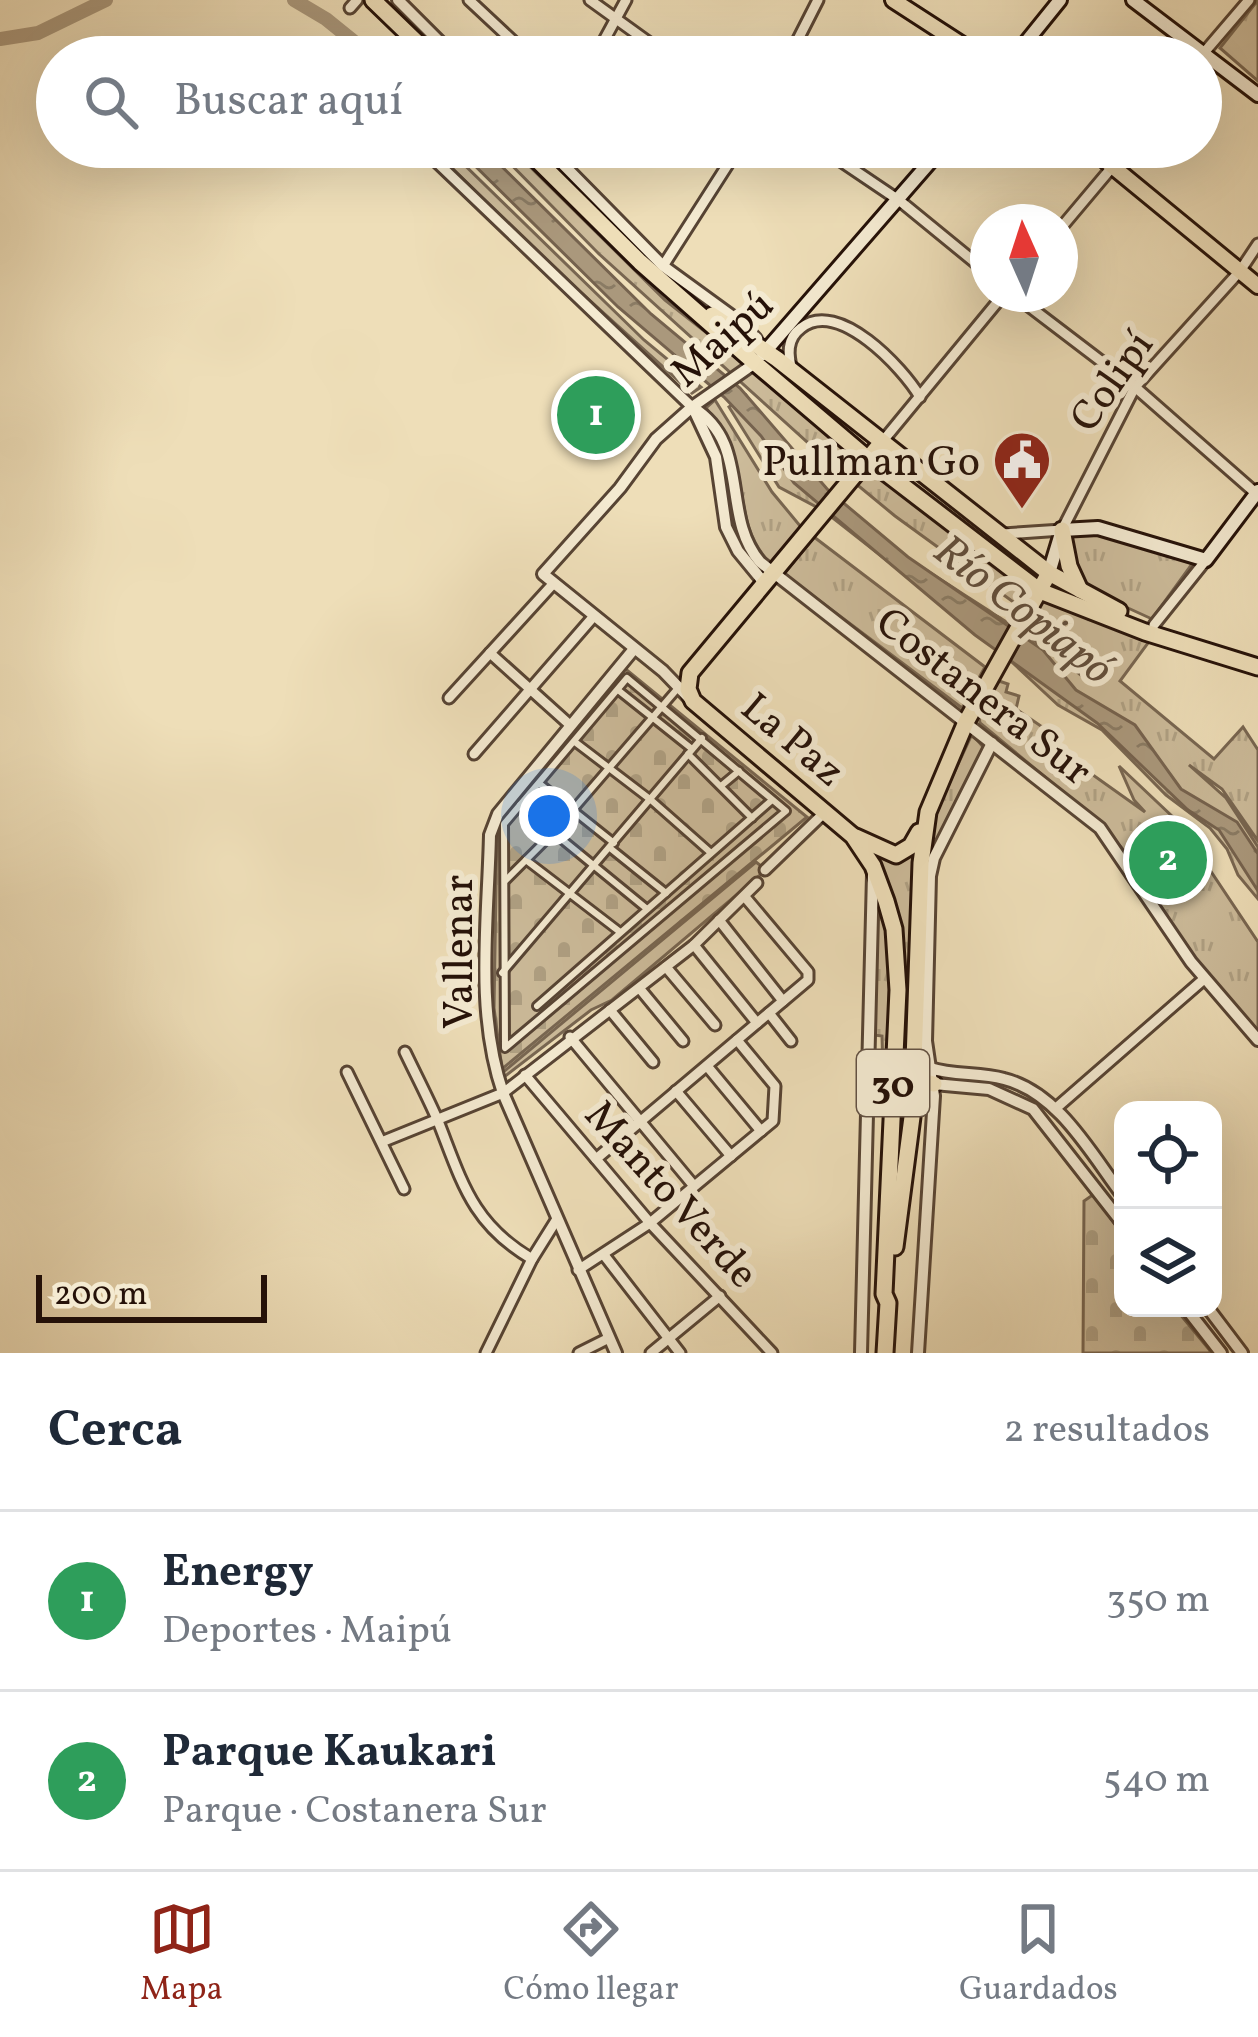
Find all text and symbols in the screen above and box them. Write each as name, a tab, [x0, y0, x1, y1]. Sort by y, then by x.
search box	[36, 36, 1222, 168]
icon: search	[78, 69, 144, 135]
text: Buscar aquí	[174, 71, 403, 134]
north arrow	[970, 204, 1078, 312]
street label: Maipú	[660, 278, 788, 403]
street label: Colipí	[1058, 320, 1170, 445]
pin: 1	[557, 370, 635, 460]
public building icon: Pullman Go	[991, 429, 1053, 511]
place label: Pullman Go	[762, 435, 980, 494]
water label: Río Copiapó	[919, 521, 1125, 702]
street label: Costanera Sur	[862, 595, 1103, 802]
street label: La Paz	[726, 681, 856, 802]
your location	[519, 786, 579, 846]
pin: 2	[1129, 815, 1207, 905]
street label: Vallenar	[432, 875, 491, 1029]
road number: 30	[857, 1050, 929, 1116]
street label: Manto Verde	[569, 1089, 770, 1303]
map controls	[1114, 1101, 1222, 1317]
button: locate	[1114, 1101, 1222, 1209]
button: layers	[1114, 1209, 1222, 1317]
scale bar	[36, 1269, 267, 1322]
text: 200 m	[54, 1273, 148, 1319]
text: Cerca	[48, 1396, 183, 1467]
text: 2 resultados	[1004, 1404, 1210, 1458]
text: Energy	[162, 1542, 313, 1605]
text: 1	[79, 1574, 95, 1628]
text: 350 m	[1106, 1574, 1210, 1628]
text: Deportes · Maipú	[162, 1605, 452, 1659]
text: Parque Kaukari	[162, 1722, 497, 1785]
text: 2	[77, 1754, 97, 1808]
text: 540 m	[1103, 1754, 1210, 1808]
text: Parque · Costanera Sur	[162, 1785, 547, 1839]
tab: Mapa	[140, 1896, 223, 2014]
tab: Cómo llegar	[504, 1896, 679, 2014]
tab: Guardados	[959, 1896, 1118, 2014]

